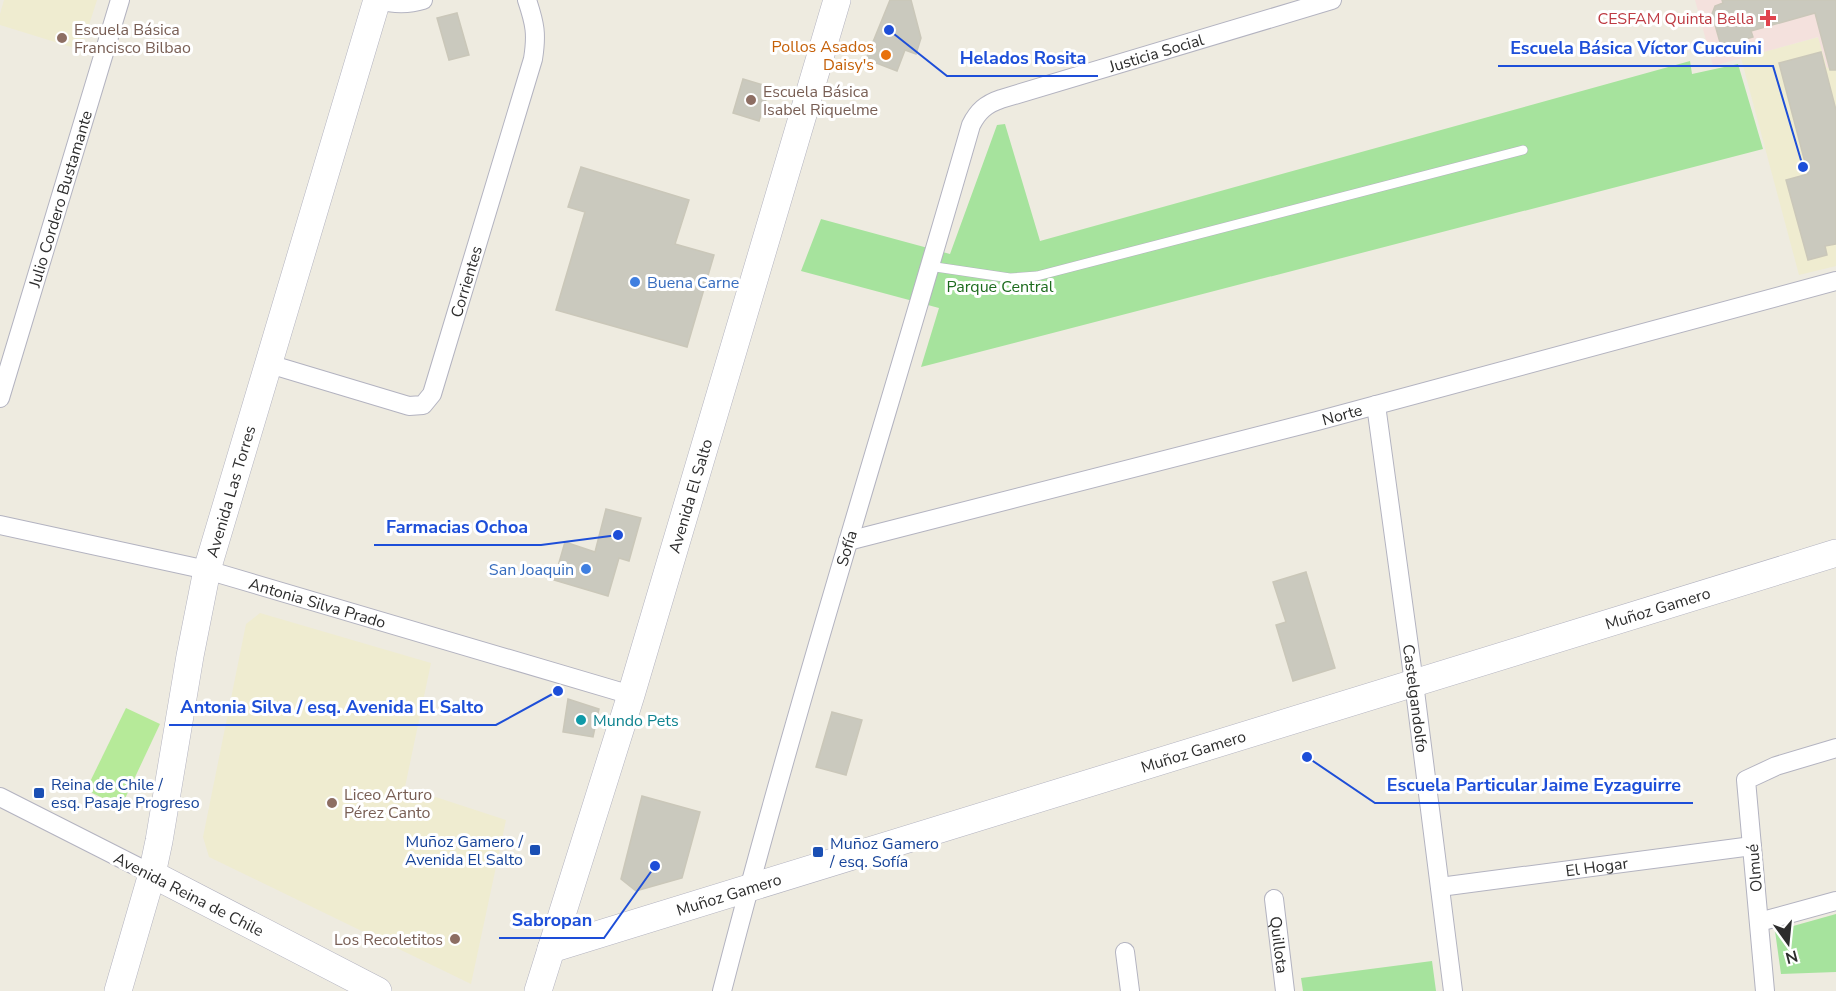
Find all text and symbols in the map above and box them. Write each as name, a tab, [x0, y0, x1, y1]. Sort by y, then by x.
place label: CESFAM Quinta Bella	[1597, 8, 1754, 30]
marker: CESFAM Quinta Bella	[1759, 9, 1777, 27]
place label: Escuela Básica Francisco Bilbao	[74, 19, 191, 59]
street label: Justicia Social	[1105, 29, 1207, 78]
callout: Escuela Básica Víctor Cuccuini	[1498, 30, 1773, 66]
marker: Escuela Básica Francisco Bilbao	[55, 31, 69, 45]
place label: Pollos Asados Daisy's	[772, 36, 874, 76]
text: Escuela Básica Víctor Cuccuini	[1510, 36, 1762, 60]
callout: Helados Rosita	[947, 40, 1098, 76]
text: Helados Rosita	[960, 46, 1086, 70]
marker: Pollos Asados Daisy's	[879, 48, 893, 62]
place label: Escuela Básica Isabel Riquelme	[763, 81, 878, 121]
marker: Escuela Básica Isabel Riquelme	[744, 93, 758, 107]
street label: Julio Cordero Bustamante	[24, 108, 98, 291]
street label: Corrientes	[446, 243, 488, 320]
place label: Buena Carne	[647, 272, 739, 294]
marker: Buena Carne	[628, 275, 642, 289]
park label: Parque Central	[946, 276, 1054, 298]
street label: Norte	[1320, 399, 1365, 431]
street label: Avenida Las Torres	[201, 423, 262, 560]
street label: Avenida El Salto	[664, 436, 718, 556]
callout: Farmacias Ochoa	[374, 509, 541, 545]
text: Farmacias Ochoa	[386, 515, 528, 539]
street label: Sofía	[831, 528, 863, 569]
place label: San Joaquin	[489, 559, 574, 581]
marker: San Joaquin	[579, 562, 593, 576]
street label: Antonia Silva Prado	[246, 573, 388, 634]
street label: Muñoz Gamero	[1603, 582, 1713, 635]
street label: Castelgandolfo	[1397, 643, 1433, 754]
callout: Antonia Silva / esq. Avenida El Salto	[169, 689, 496, 725]
text: Antonia Silva / esq. Avenida El Salto	[180, 695, 484, 719]
place label: Mundo Pets	[593, 710, 679, 732]
marker: Mundo Pets	[574, 713, 588, 727]
street label: Muñoz Gamero	[1138, 725, 1249, 779]
callout: Escuela Particular Jaime Eyzaguirre	[1375, 767, 1693, 803]
text: Escuela Particular Jaime Eyzaguirre	[1387, 773, 1681, 797]
place label: Reina de Chile / esq. Pasaje Progreso	[51, 774, 200, 814]
place label: Liceo Arturo Pérez Canto	[344, 784, 432, 824]
marker: Reina de Chile / esq. Pasaje Progreso	[32, 786, 46, 800]
marker: Liceo Arturo Pérez Canto	[325, 796, 339, 810]
place label: Muñoz Gamero / Avenida El Salto	[405, 831, 523, 871]
place label: Muñoz Gamero / esq. Sofía	[829, 833, 939, 873]
marker: Muñoz Gamero / Avenida El Salto	[528, 843, 542, 857]
street label: Olmué	[1742, 843, 1768, 893]
marker: Muñoz Gamero / esq. Sofía	[811, 845, 825, 859]
street label: Avenida Reina de Chile	[110, 847, 267, 942]
street label: El Hogar	[1564, 852, 1630, 882]
street label: Muñoz Gamero	[674, 869, 784, 922]
callout: Sabropan	[499, 902, 604, 938]
text: Sabropan	[512, 908, 592, 932]
north arrow	[1758, 913, 1818, 973]
street label: Quillota	[1264, 915, 1293, 975]
place label: Los Recoletitos	[334, 929, 443, 951]
marker: Los Recoletitos	[448, 932, 462, 946]
text: N	[1783, 944, 1800, 969]

